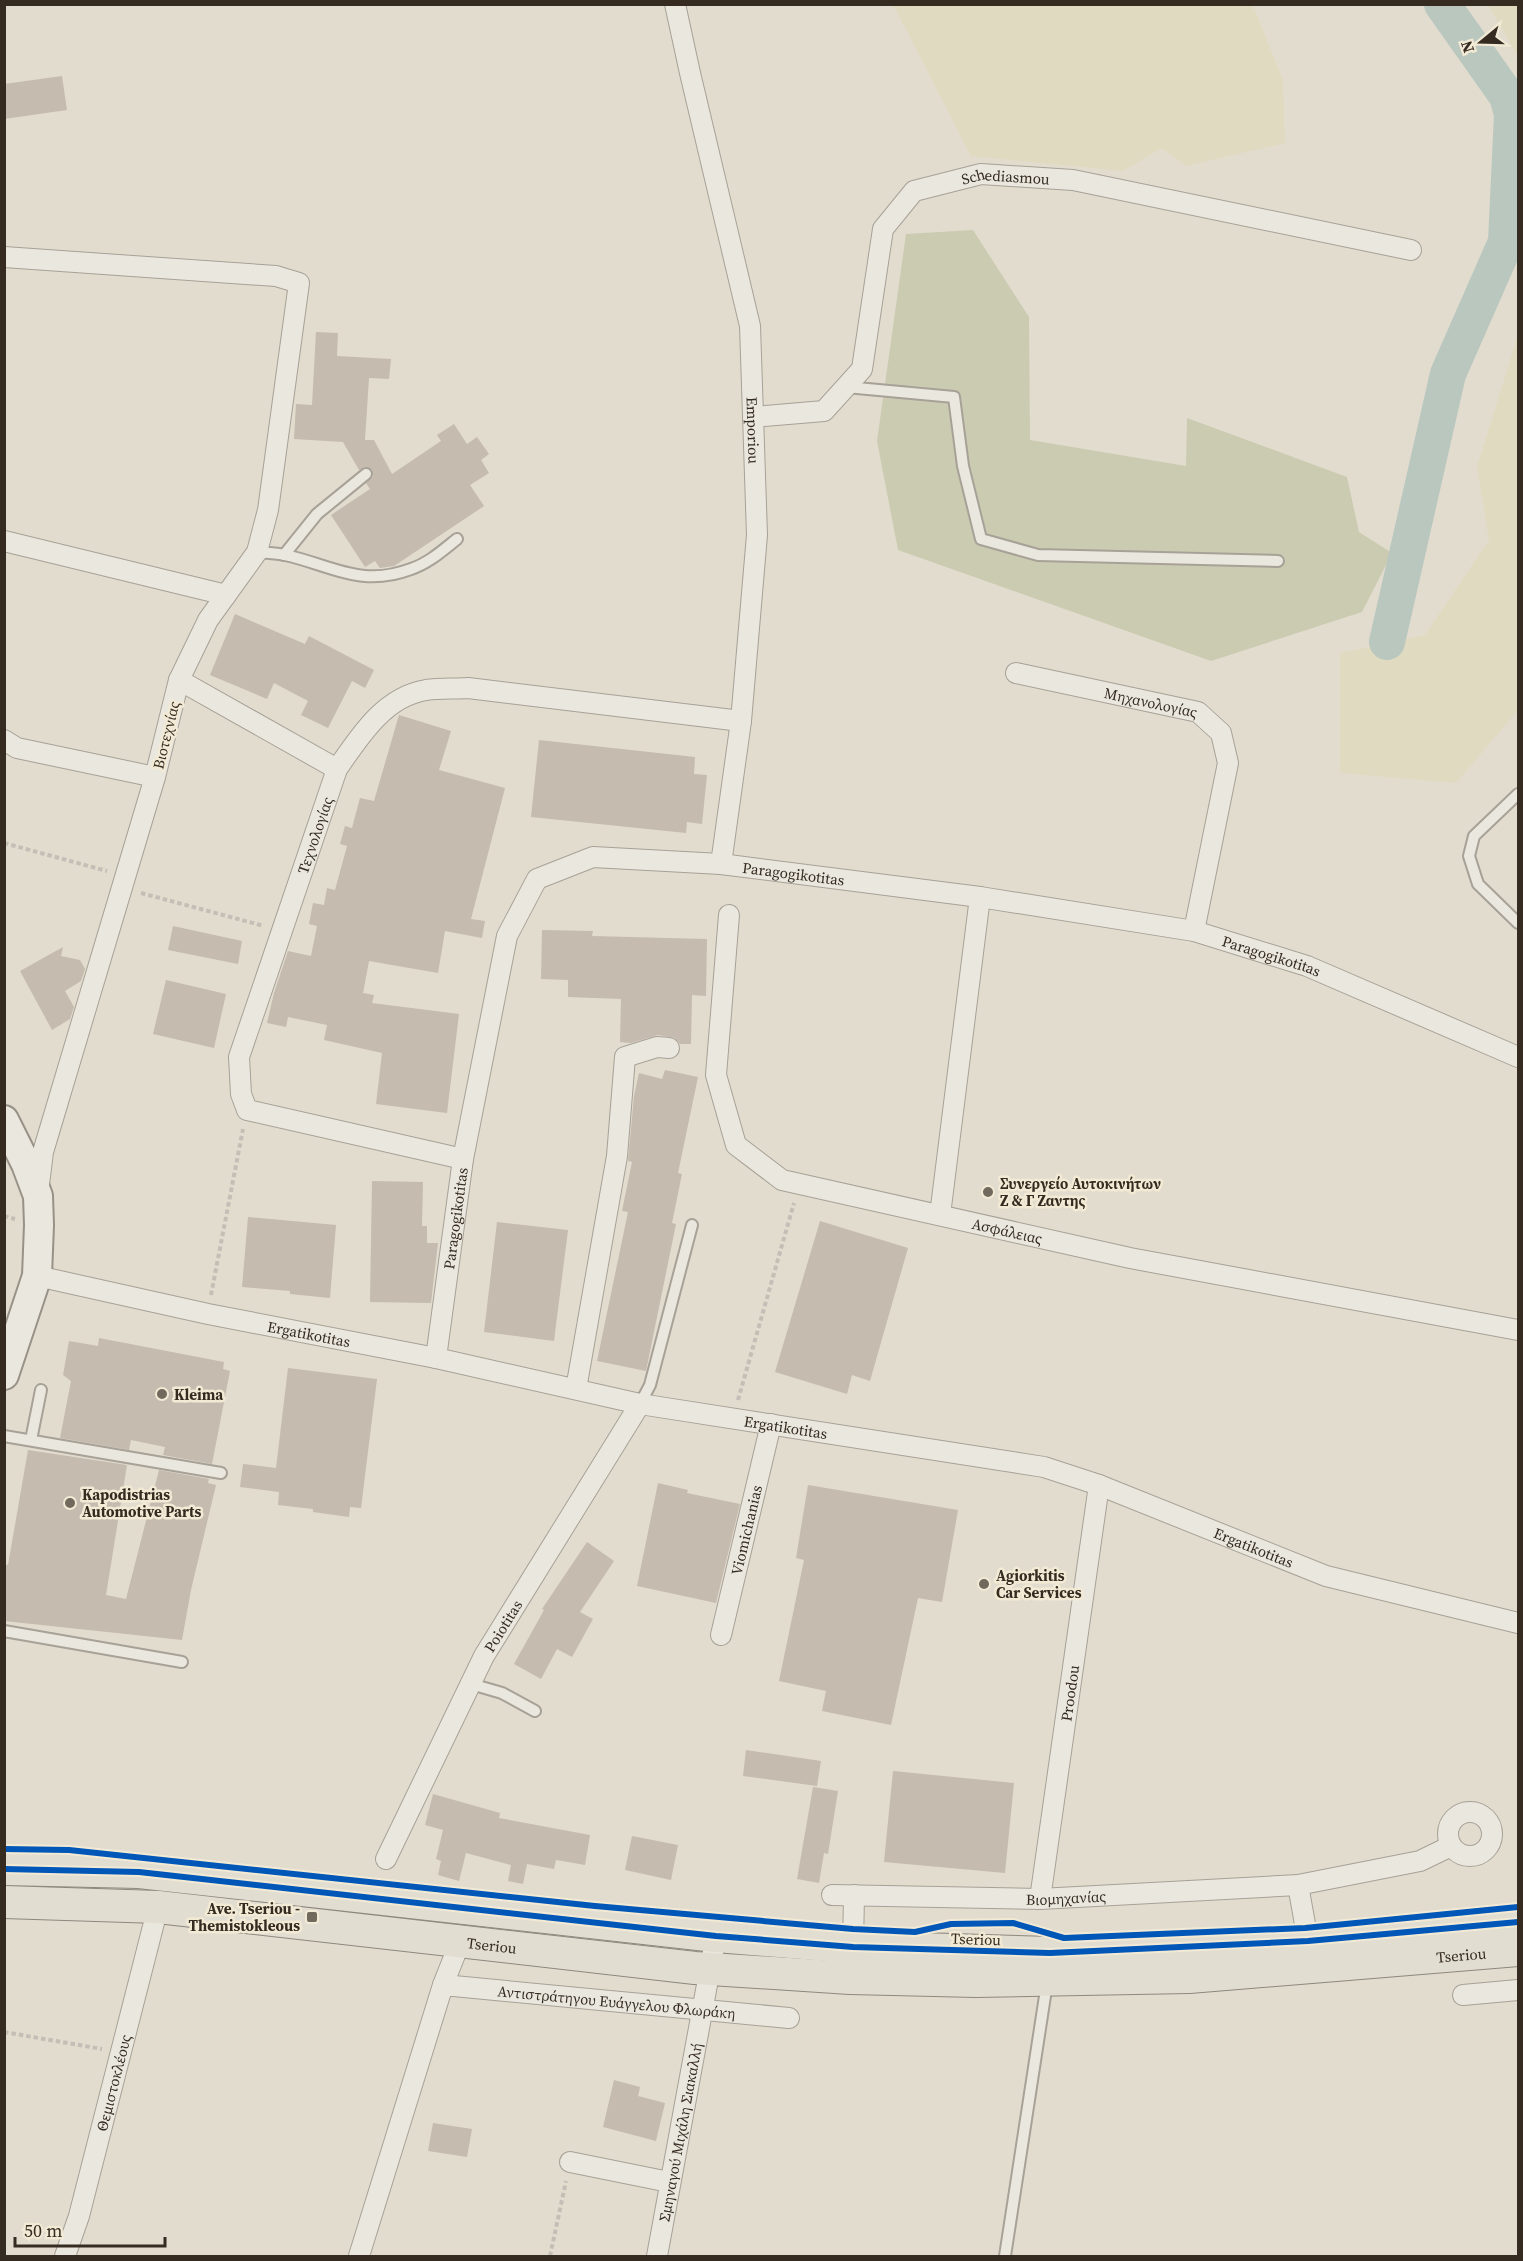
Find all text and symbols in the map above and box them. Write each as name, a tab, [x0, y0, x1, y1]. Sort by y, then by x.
north arrow	[1451, 12, 1511, 72]
text: N	[1454, 37, 1479, 56]
street label: Schediasmou	[959, 163, 1051, 189]
street label: Emporiou	[742, 396, 765, 464]
street label: Μηχανολογίας	[1102, 682, 1200, 722]
street label: Βιοτεχνίας	[147, 699, 185, 771]
street label: Τεχνολογίας	[292, 794, 337, 877]
street label: Paragogikotitas	[741, 856, 846, 890]
street label: Paragogikotitas	[1220, 930, 1324, 981]
street label: Paragogikotitas	[438, 1166, 472, 1271]
place label: Συνεργείο Αυτοκινήτων Ζ & Γ Ζαντης	[1000, 1173, 1161, 1211]
marker: Συνεργείο Αυτοκινήτων Ζ & Γ Ζαντης	[981, 1185, 995, 1199]
street label: Ασφάλειας	[970, 1212, 1045, 1249]
street label: Ergatikotitas	[266, 1315, 352, 1352]
place label: Kleima	[174, 1384, 224, 1405]
marker: Kleima	[155, 1387, 169, 1401]
street label: Ergatikotitas	[743, 1410, 829, 1444]
street label: Viomichanias	[725, 1483, 767, 1577]
place label: Kapodistrias Automotive Parts	[82, 1484, 202, 1522]
marker: Kapodistrias Automotive Parts	[63, 1496, 77, 1510]
street label: Ergatikotitas	[1211, 1522, 1297, 1572]
place label: Agiorkitis Car Services	[996, 1565, 1082, 1603]
marker: Agiorkitis Car Services	[977, 1577, 991, 1591]
street label: Poiotitas	[479, 1596, 527, 1656]
street label: Proodou	[1055, 1663, 1084, 1723]
street label: Βιομηχανίας	[1026, 1885, 1107, 1910]
place label: Ave. Tseriou - Themistokleous	[188, 1898, 300, 1936]
marker: Ave. Tseriou - Themistokleous	[305, 1910, 319, 1924]
street label: Tseriou	[951, 1928, 1002, 1950]
street label: Tseriou	[466, 1932, 518, 1958]
street label: Tseriou	[1435, 1942, 1487, 1967]
street label: Αντιστράτηγου Ευάγγελου Φλωράκη	[496, 1980, 736, 2023]
street label: Θεμιστοκλέους	[91, 2032, 136, 2133]
street label: Σμηναγού Μιχάλη Σιακαλλή	[653, 2041, 707, 2223]
scale bar	[15, 2210, 165, 2248]
text: 50 m	[24, 2218, 62, 2243]

